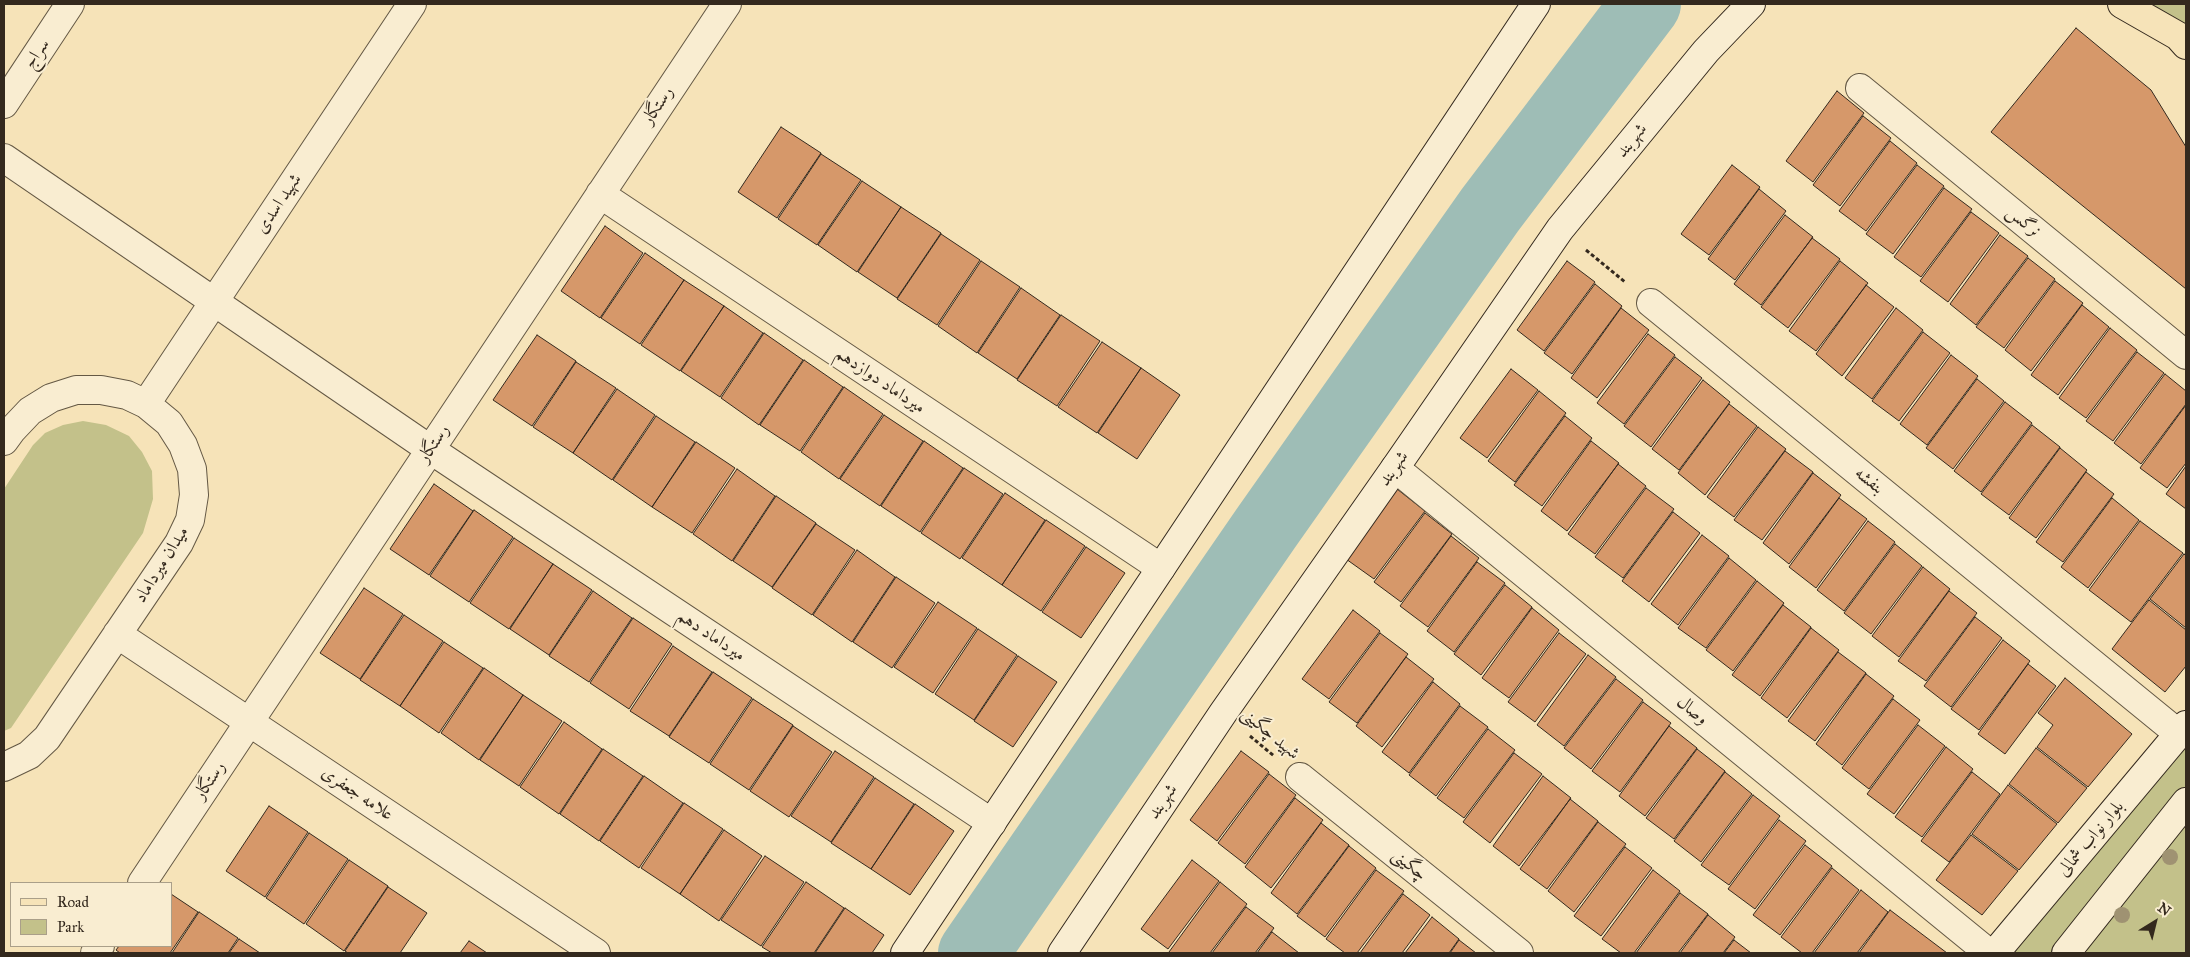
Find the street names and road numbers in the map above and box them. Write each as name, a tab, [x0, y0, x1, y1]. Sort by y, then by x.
street label: سراج	[19, 35, 55, 73]
street label: رستگار	[637, 83, 679, 129]
street label: شهربند	[1612, 119, 1652, 163]
street label: شهید اسدی	[251, 170, 307, 238]
street label: نرگس	[2001, 202, 2045, 242]
street label: میرداماد دوازدهم	[831, 343, 929, 419]
street label: رستگار	[413, 421, 455, 467]
street label: شهربند	[1374, 447, 1414, 491]
street label: بنفشه	[1850, 463, 1888, 499]
street label: میدان میرداماد	[130, 523, 194, 607]
street label: میرداماد دهم	[673, 605, 749, 667]
street label: وصال	[1672, 692, 1712, 730]
street label: شهید چگینی	[1236, 703, 1304, 765]
street label: رستگار	[189, 758, 231, 804]
street label: علامه جعفری	[317, 762, 397, 826]
street label: شهربند	[1143, 780, 1183, 824]
street label: بلوار نواب شمالی	[2053, 797, 2129, 881]
street label: چگینی	[1387, 844, 1431, 886]

